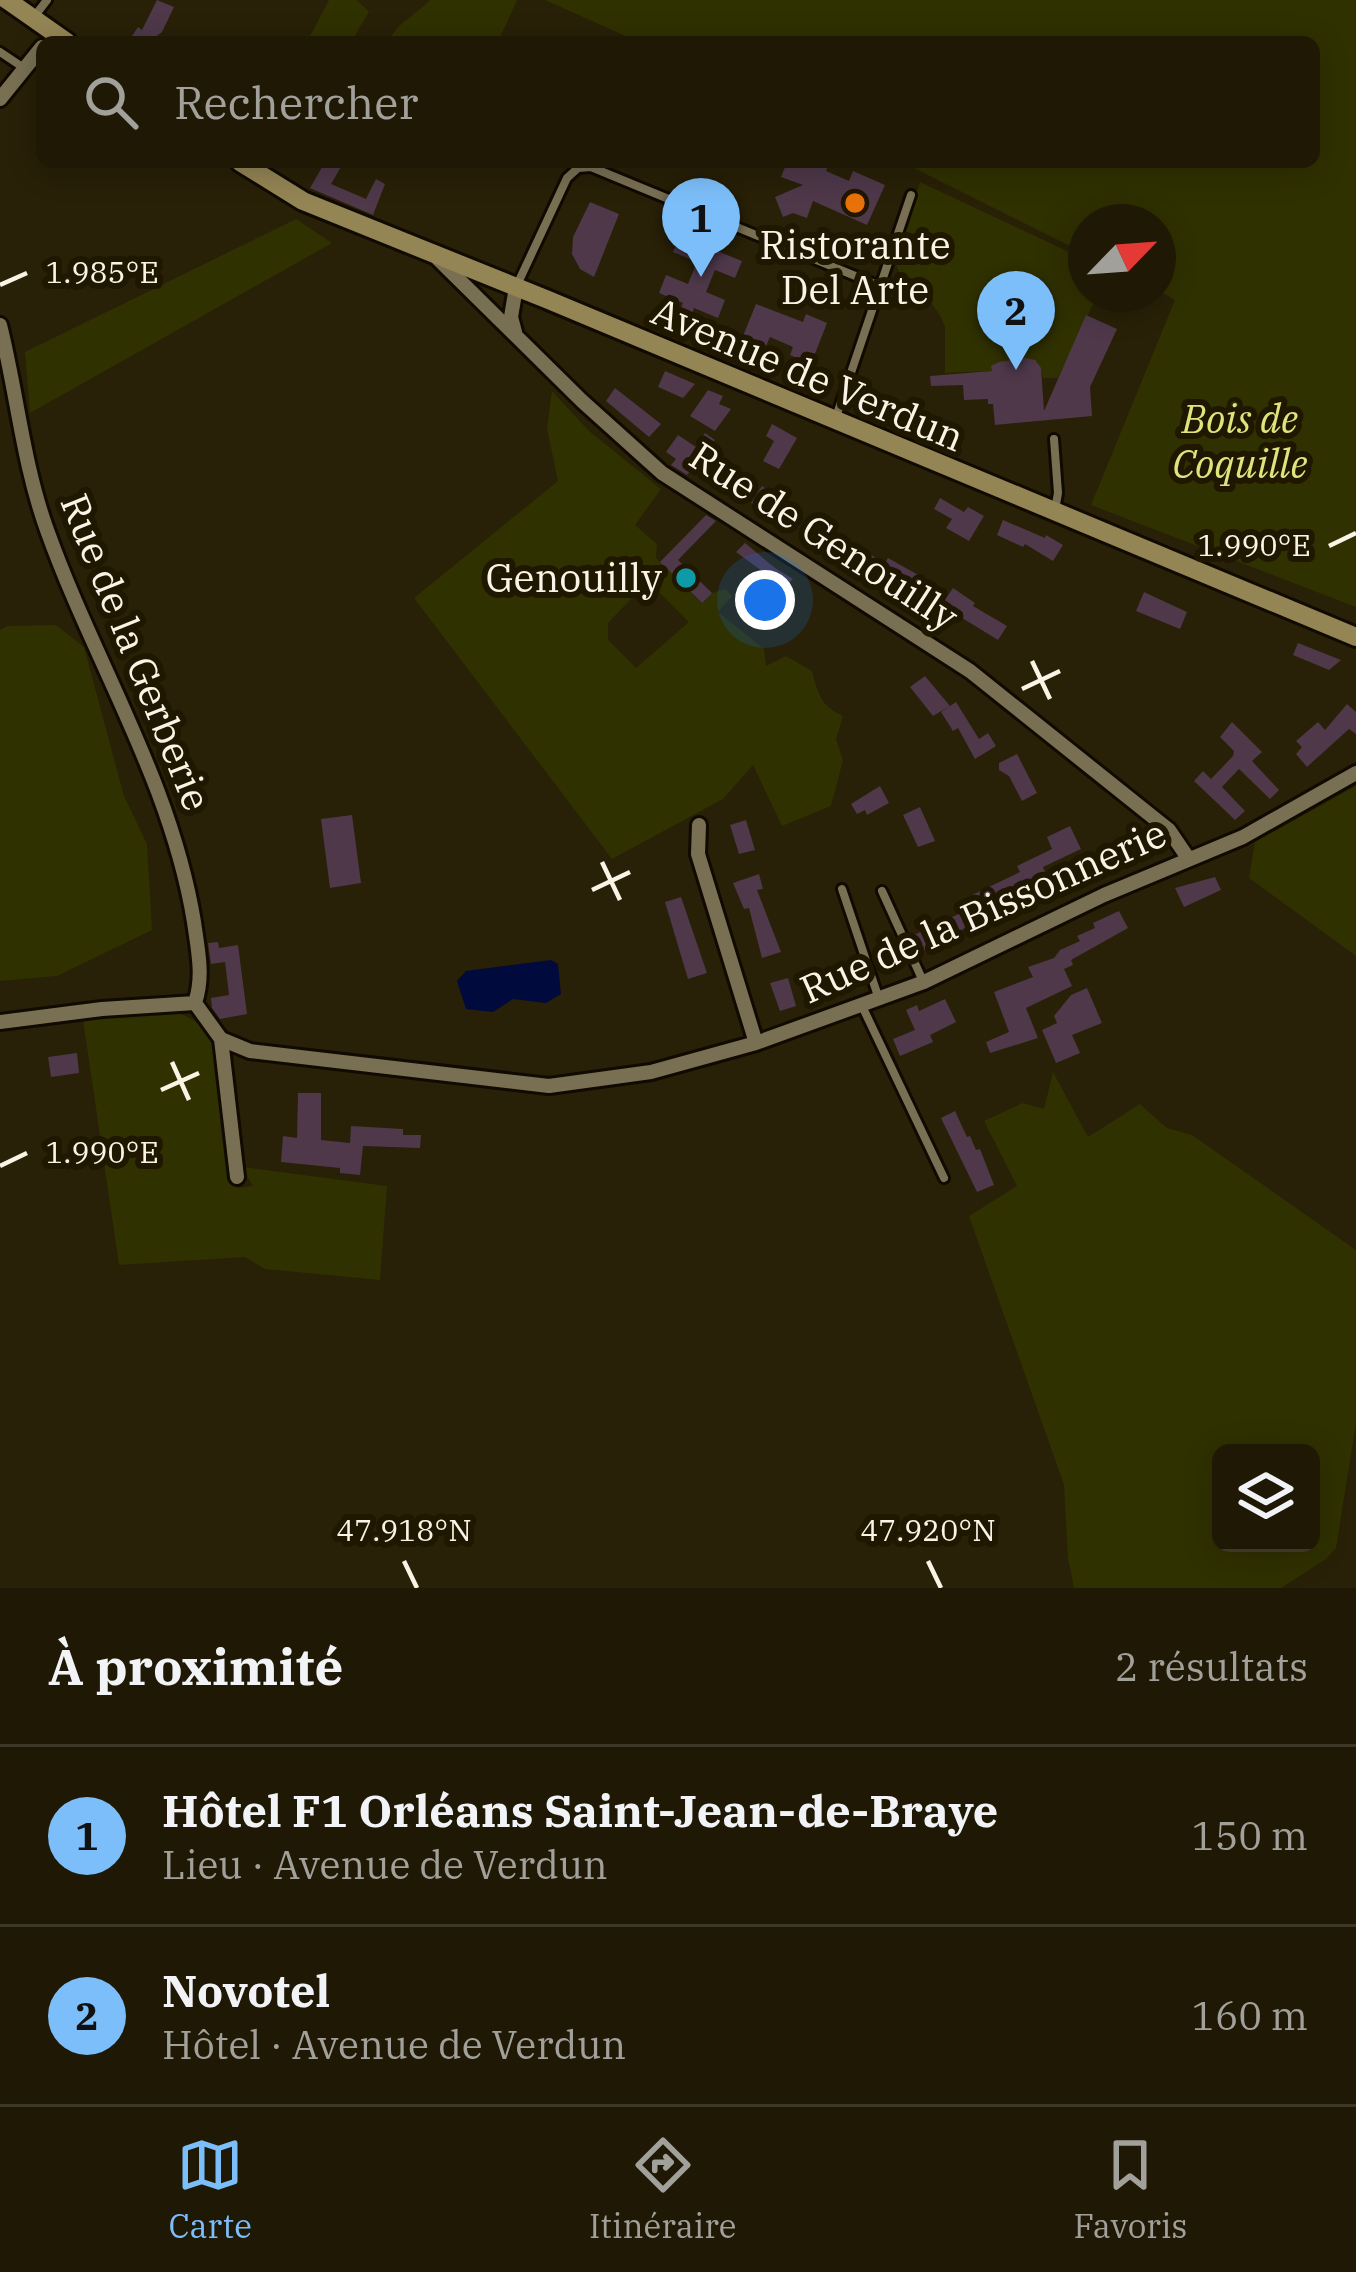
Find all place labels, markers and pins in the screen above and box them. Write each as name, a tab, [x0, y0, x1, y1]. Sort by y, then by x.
pin: 1	[662, 178, 740, 277]
marker: Ristorante Del Arte	[842, 190, 868, 216]
place label: Ristorante Del Arte	[759, 219, 951, 315]
pin: 2	[977, 271, 1055, 370]
place label: Genouilly	[485, 552, 662, 603]
marker: Genouilly	[673, 565, 699, 591]

